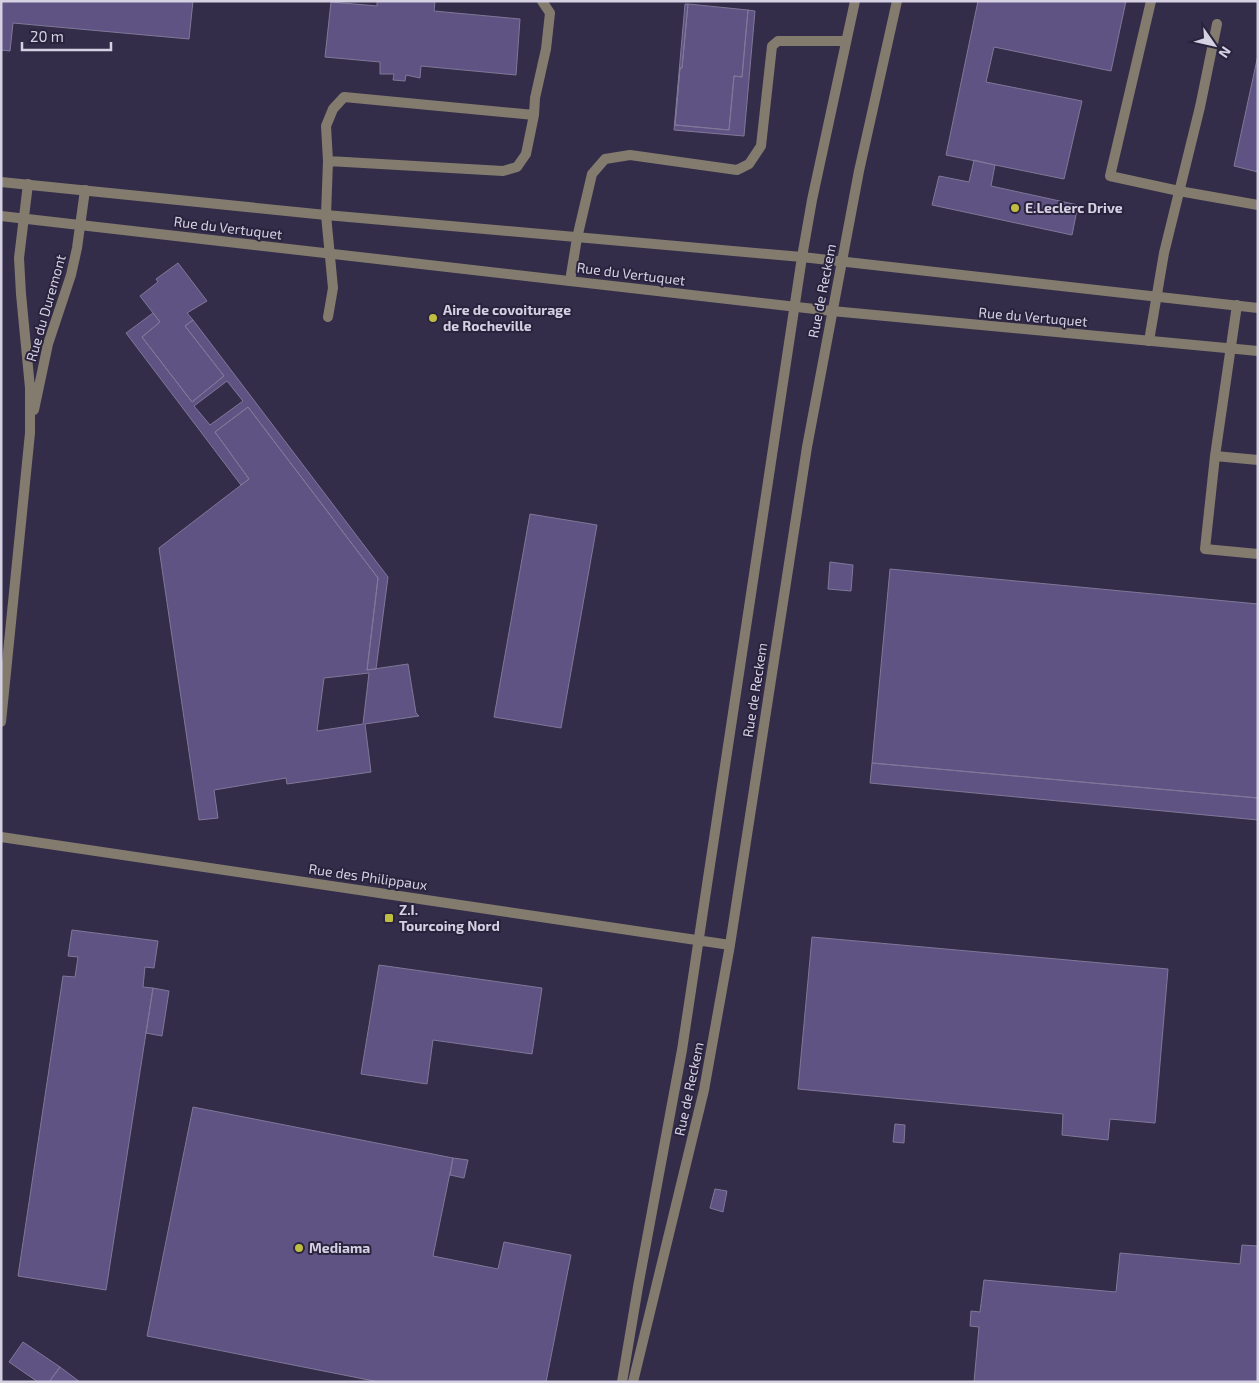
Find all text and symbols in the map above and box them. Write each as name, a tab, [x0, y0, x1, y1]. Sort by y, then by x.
scale bar	[22, 20, 111, 52]
north arrow	[1189, 20, 1239, 70]
text: 20 m	[30, 27, 64, 45]
text: N	[1215, 44, 1235, 61]
place label: E.Leclerc Drive	[1025, 199, 1123, 216]
marker: E.Leclerc Drive	[1009, 202, 1021, 214]
street label: Rue du Vertuquet	[173, 212, 283, 243]
street label: Rue de Reckem	[804, 242, 839, 339]
street label: Rue du Duremont	[22, 252, 69, 363]
street label: Rue du Vertuquet	[576, 258, 686, 289]
place label: Aire de covoiturage de Rocheville	[443, 301, 571, 334]
street label: Rue du Vertuquet	[978, 303, 1088, 330]
marker: Aire de covoiturage de Rocheville	[427, 312, 439, 324]
street label: Rue de Reckem	[739, 641, 770, 738]
street label: Rue des Philippaux	[308, 860, 429, 893]
place label: Z.I. Tourcoing Nord	[399, 901, 500, 934]
marker: Z.I. Tourcoing Nord	[383, 912, 395, 924]
street label: Rue de Reckem	[670, 1040, 707, 1137]
place label: Mediama	[309, 1239, 370, 1256]
marker: Mediama	[293, 1242, 305, 1254]

